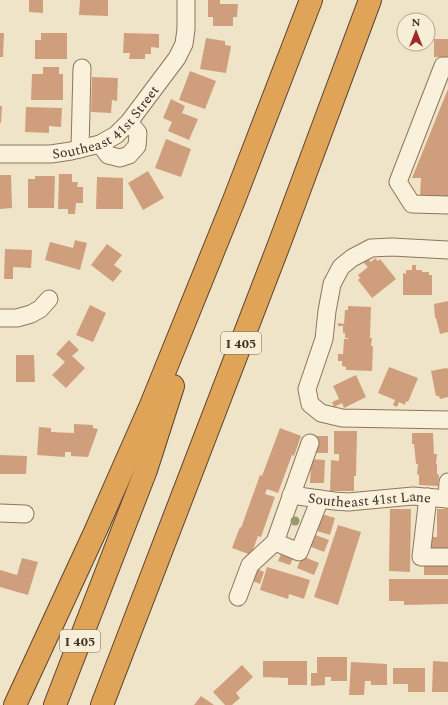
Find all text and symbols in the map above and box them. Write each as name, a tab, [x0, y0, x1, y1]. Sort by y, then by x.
north arrow	[396, 12, 436, 52]
text: N	[412, 14, 421, 31]
street label: Southeast 41st Street	[51, 81, 164, 165]
road number: I 405	[221, 332, 261, 354]
street label: Southeast 41st Lane	[307, 486, 432, 513]
road number: I 405	[60, 630, 100, 652]

